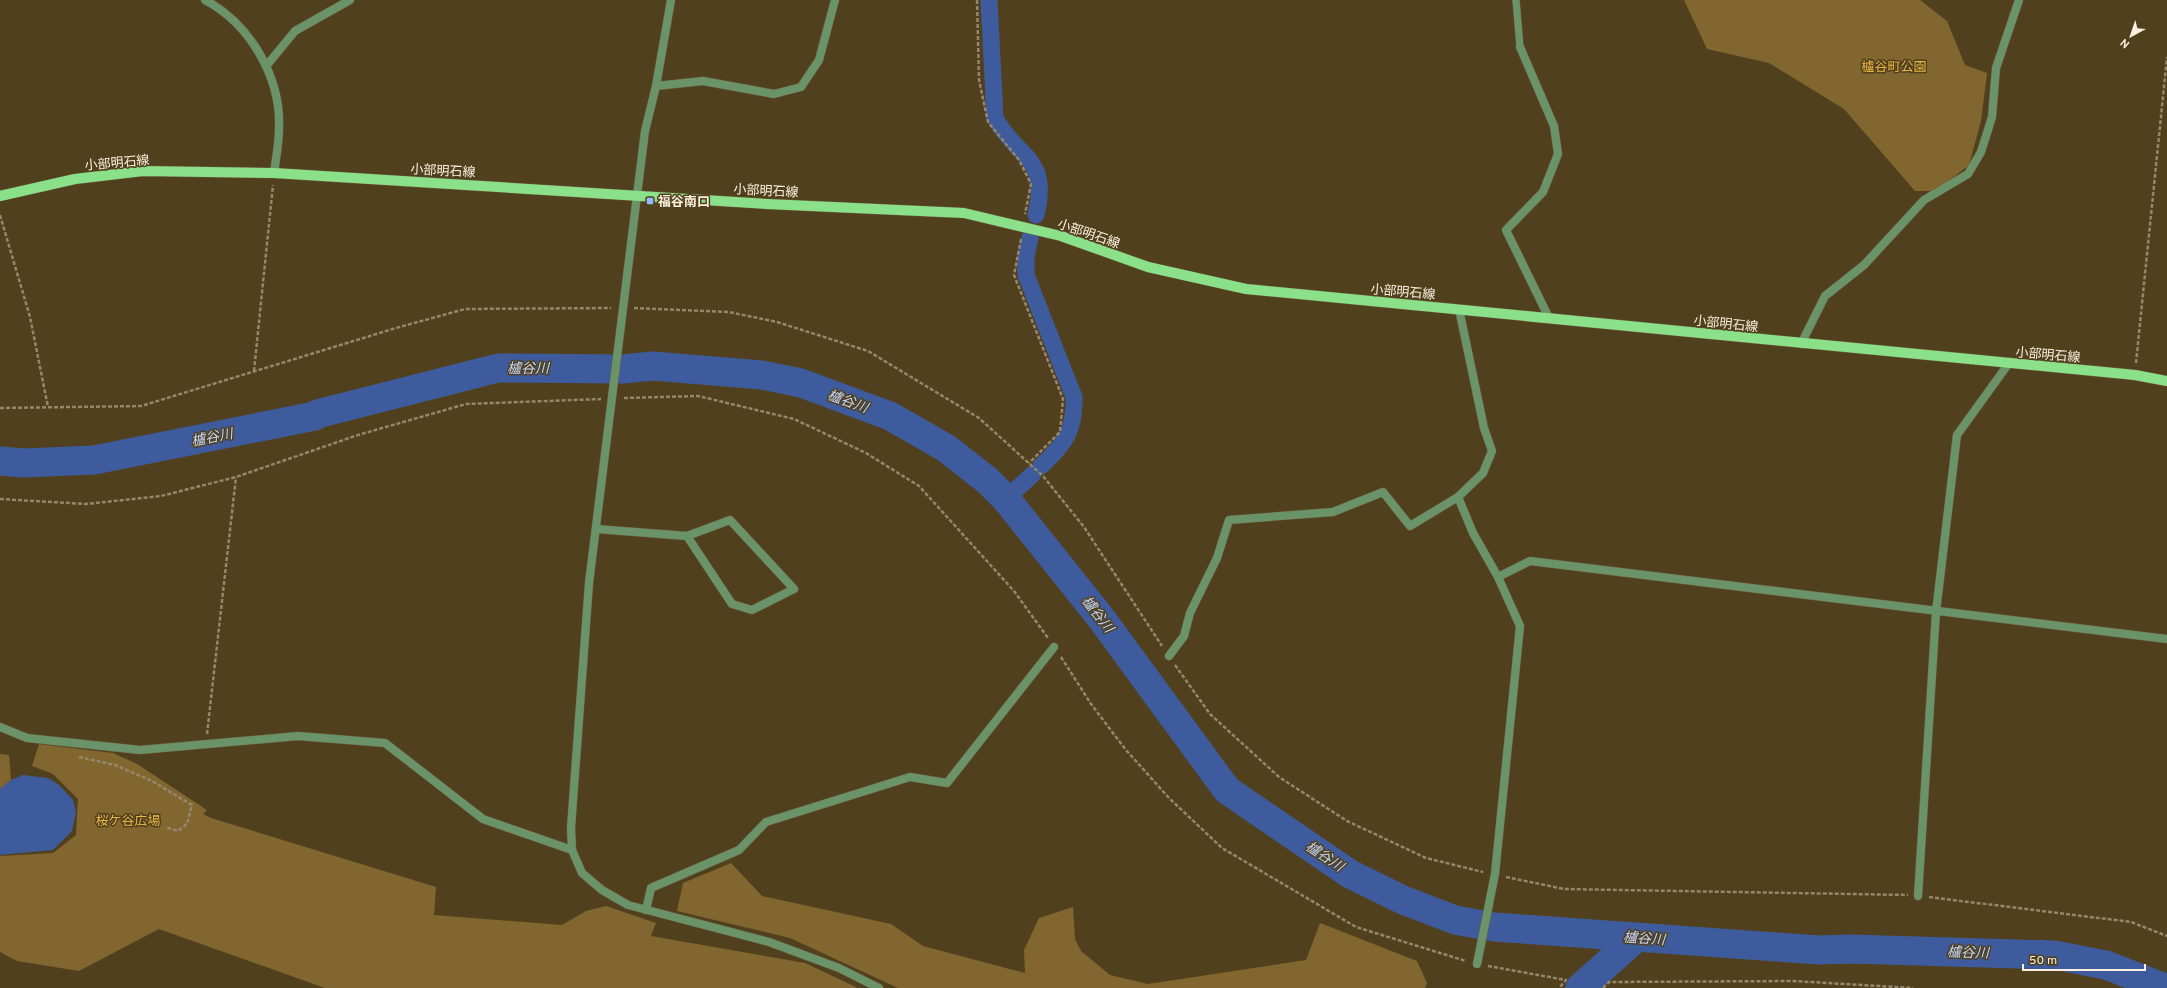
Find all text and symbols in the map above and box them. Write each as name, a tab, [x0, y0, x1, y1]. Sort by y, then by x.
north arrow	[2111, 16, 2151, 56]
text: N	[2118, 35, 2133, 51]
park label: 櫨谷町公園	[1861, 60, 1927, 76]
street label: 小部明石線	[84, 152, 150, 175]
street label: 小部明石線	[410, 161, 476, 182]
street label: 小部明石線	[733, 181, 799, 202]
place label: 福谷南口	[658, 195, 710, 211]
marker: 福谷南口	[645, 196, 655, 206]
street label: 小部明石線	[1055, 216, 1122, 253]
street label: 小部明石線	[1370, 281, 1436, 304]
street label: 小部明石線	[1693, 313, 1759, 336]
street label: 小部明石線	[2015, 344, 2081, 367]
water label: 櫨谷川	[507, 361, 551, 378]
water label: 櫨谷川	[825, 387, 872, 418]
water label: 櫨谷川	[190, 426, 236, 451]
water label: 櫨谷川	[1077, 593, 1118, 638]
park label: 桜ケ谷広場	[95, 814, 161, 830]
water label: 櫨谷川	[1302, 838, 1348, 877]
water label: 櫨谷川	[1622, 930, 1667, 950]
water label: 櫨谷川	[1947, 944, 1991, 963]
scale bar	[2023, 946, 2145, 972]
text: 50 m	[2029, 953, 2057, 969]

